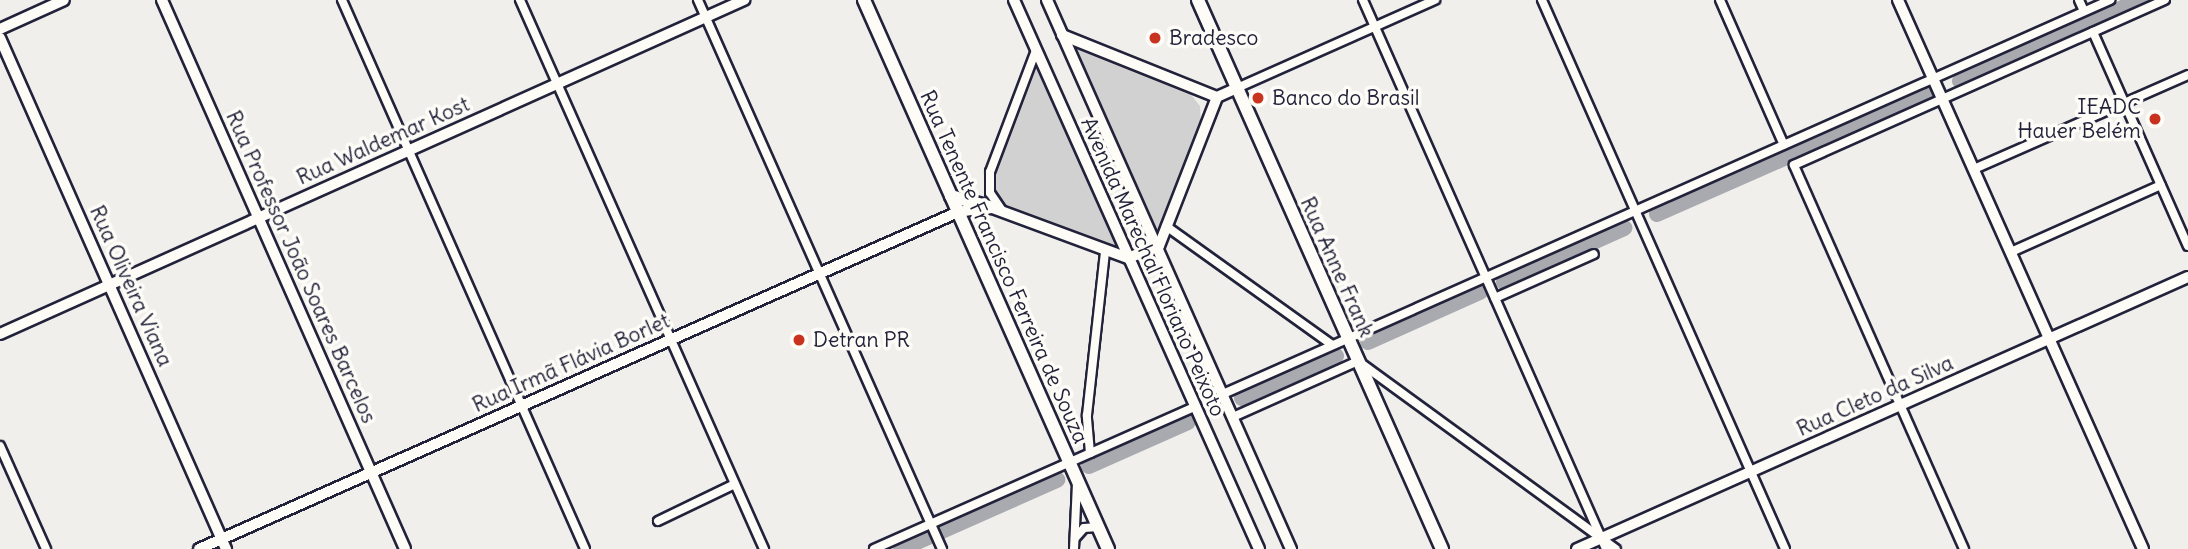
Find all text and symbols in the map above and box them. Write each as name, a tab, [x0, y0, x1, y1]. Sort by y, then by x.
place label: Bradesco	[1169, 25, 1258, 51]
marker: Bradesco	[1147, 30, 1163, 46]
place label: Banco do Brasil	[1272, 85, 1419, 111]
street label: Rua Tenente Francisco Ferreira de Souza	[914, 87, 1094, 447]
marker: Banco do Brasil	[1250, 90, 1266, 106]
street label: Rua Waldemar Kost	[293, 92, 473, 190]
place label: IEADC Hauer Belém	[2017, 94, 2141, 144]
street label: Rua Professor João Soares Barcelos	[220, 107, 382, 427]
marker: IEADC Hauer Belém	[2147, 111, 2163, 127]
street label: Avenida Marechal Floriano Peixoto	[1075, 114, 1231, 420]
street label: Rua Anne Frank	[1295, 193, 1379, 341]
street label: Rua Oliveira Viana	[84, 202, 178, 370]
street label: Rua Irmã Flávia Borlet	[469, 308, 673, 418]
place label: Detran PR	[813, 327, 910, 353]
marker: Detran PR	[791, 332, 807, 348]
street label: Rua Cleto da Silva	[1793, 350, 1957, 442]

